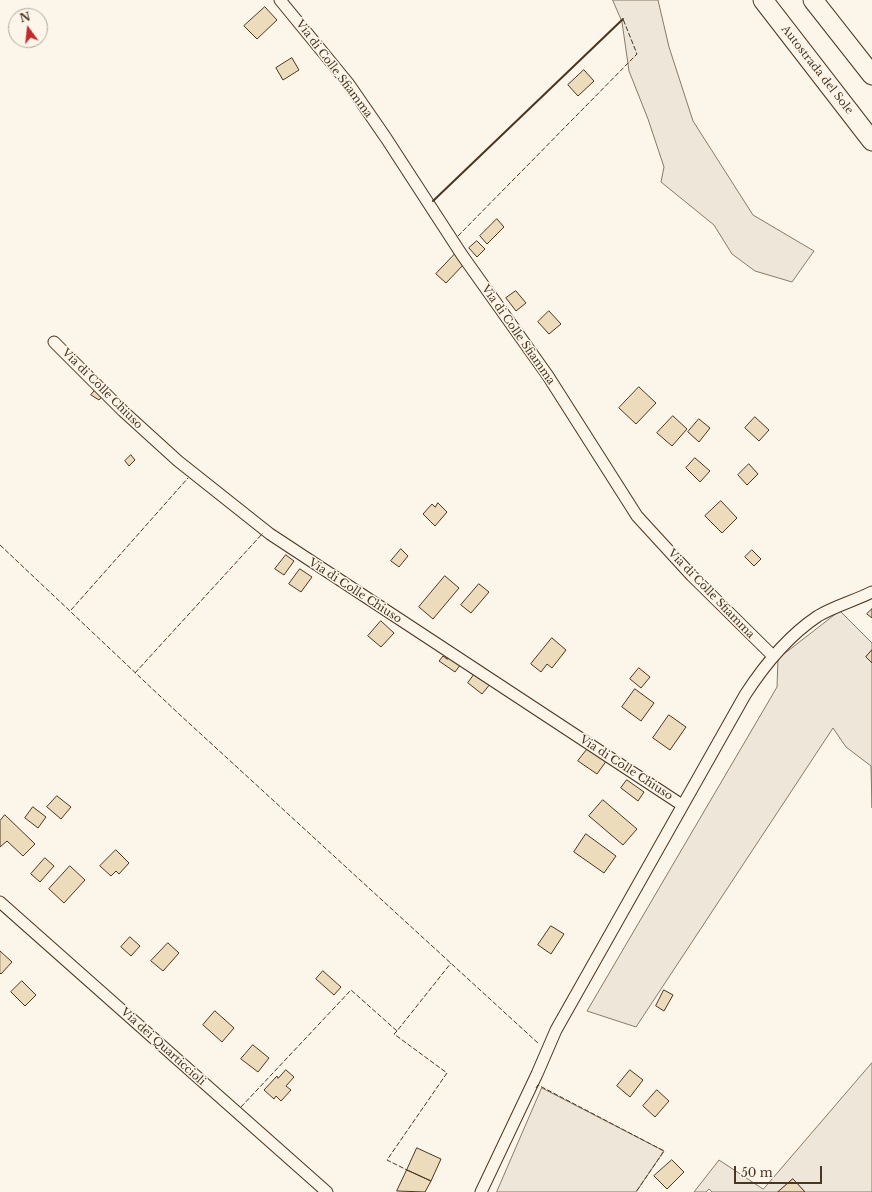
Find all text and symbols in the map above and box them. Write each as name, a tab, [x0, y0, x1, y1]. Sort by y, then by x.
north arrow	[8, 8, 48, 48]
text: N	[18, 9, 32, 25]
street label: Via di Colle Sfiamma	[293, 18, 375, 120]
street label: Autostrada del Sole	[778, 23, 856, 117]
street label: Via di Colle Sfiamma	[479, 283, 557, 387]
street label: Via di Colle Chiuso	[59, 346, 145, 432]
street label: Via di Colle Sfiamma	[665, 547, 757, 641]
street label: Via di Colle Chiuso	[306, 556, 404, 626]
street label: Via di Colle Chiuso	[577, 733, 675, 803]
street label: Via dei Quarticcioli	[118, 1006, 208, 1088]
scale bar	[736, 1158, 824, 1184]
text: 50 m	[741, 1165, 773, 1180]

